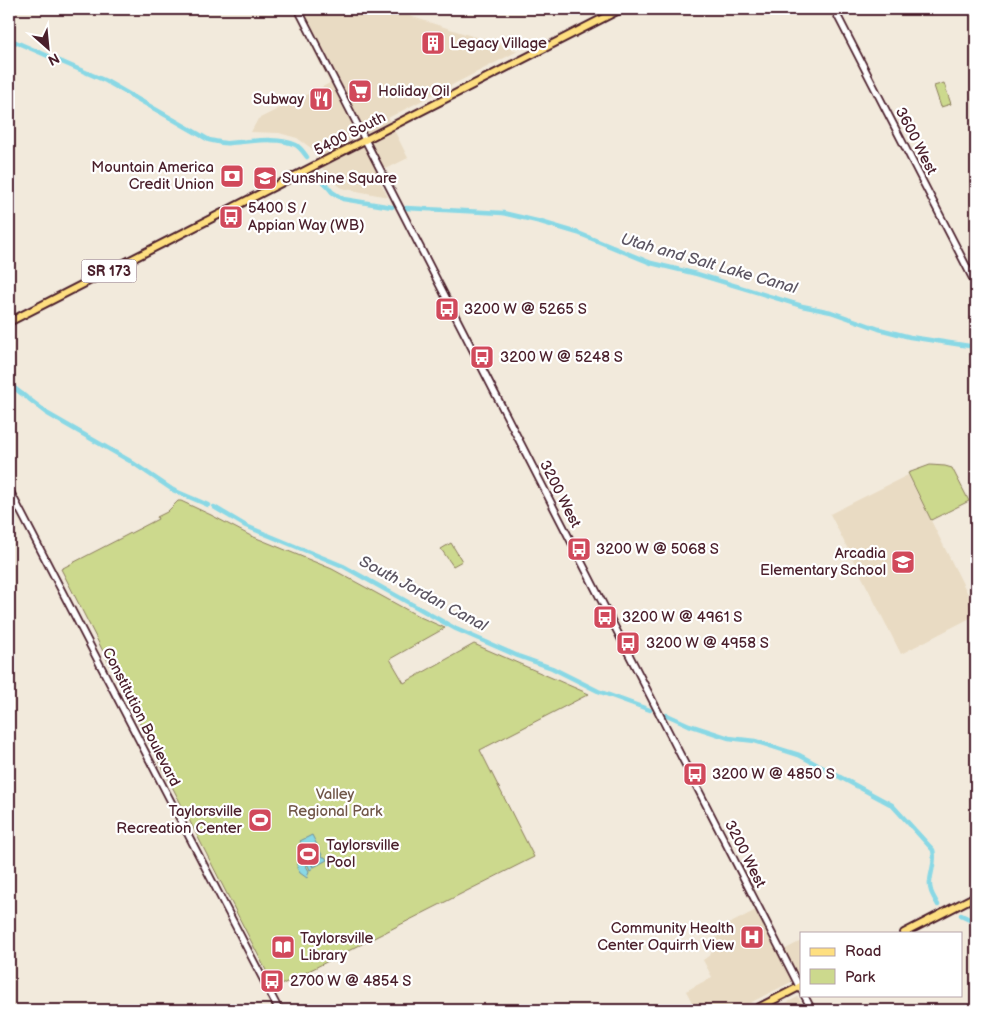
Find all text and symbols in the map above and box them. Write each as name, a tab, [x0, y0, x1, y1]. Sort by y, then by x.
north arrow	[22, 22, 72, 72]
building icon: Legacy Village	[420, 30, 446, 56]
place label: Legacy Village	[450, 34, 547, 53]
text: N	[45, 49, 62, 69]
supermarket icon: Holiday Oil	[347, 78, 373, 104]
place label: Holiday Oil	[378, 82, 450, 101]
restaurant icon: Subway	[308, 86, 334, 112]
place label: Subway	[253, 90, 304, 109]
street label: 3600 West	[891, 104, 941, 178]
street label: 5400 South	[311, 108, 389, 160]
place label: Mountain America Credit Union	[91, 158, 214, 194]
bank icon: Mountain America Credit Union	[219, 163, 245, 189]
school or university icon: Sunshine Square	[252, 165, 278, 191]
place label: Sunshine Square	[282, 169, 397, 188]
place label: 5400 S / Appian Way (WB)	[248, 199, 365, 235]
bus stop icon: 5400 S / Appian Way (WB)	[218, 204, 244, 230]
water label: Utah and Salt Lake Canal	[619, 230, 801, 299]
road number: SR 173	[82, 260, 136, 282]
bus stop icon: 3200 W @ 5265 S	[434, 296, 460, 322]
place label: 3200 W @ 5265 S	[464, 300, 587, 319]
bus stop icon: 3200 W @ 5248 S	[469, 344, 495, 370]
place label: 3200 W @ 5248 S	[500, 348, 623, 367]
street label: 3200 West	[535, 457, 585, 531]
bus stop icon: 3200 W @ 5068 S	[566, 536, 592, 562]
place label: 3200 W @ 5068 S	[596, 540, 719, 559]
place label: Arcadia Elementary School	[760, 544, 886, 580]
school or university icon: Arcadia Elementary School	[890, 549, 916, 575]
water label: South Jordan Canal	[356, 552, 491, 636]
bus stop icon: 3200 W @ 4961 S	[592, 604, 618, 630]
place label: 3200 W @ 4961 S	[622, 608, 742, 627]
bus stop icon: 3200 W @ 4958 S	[615, 630, 641, 656]
place label: 3200 W @ 4958 S	[646, 634, 769, 653]
street label: Constitution Boulevard	[98, 644, 184, 790]
bus stop icon: 3200 W @ 4850 S	[682, 761, 708, 787]
place label: 3200 W @ 4850 S	[712, 765, 835, 784]
park label: Valley Regional Park	[288, 785, 383, 821]
place label: Taylorsville Recreation Center	[116, 802, 243, 838]
sports icon: Taylorsville Recreation Center	[247, 807, 273, 833]
street label: 3200 West	[720, 817, 770, 891]
place label: Taylorsville Pool	[326, 836, 400, 872]
sports icon: Taylorsville Pool	[295, 841, 321, 867]
place label: Community Health Center Oquirrh View	[597, 919, 734, 955]
hospital icon: Community Health Center Oquirrh View	[739, 924, 765, 950]
place label: Taylorsville Library	[300, 929, 374, 965]
legend	[800, 932, 962, 996]
library icon: Taylorsville Library	[270, 934, 296, 960]
text: Road	[845, 942, 881, 961]
bus stop icon: 2700 W @ 4854 S	[259, 968, 285, 994]
text: Park	[845, 968, 876, 987]
place label: 2700 W @ 4854 S	[290, 972, 411, 991]

